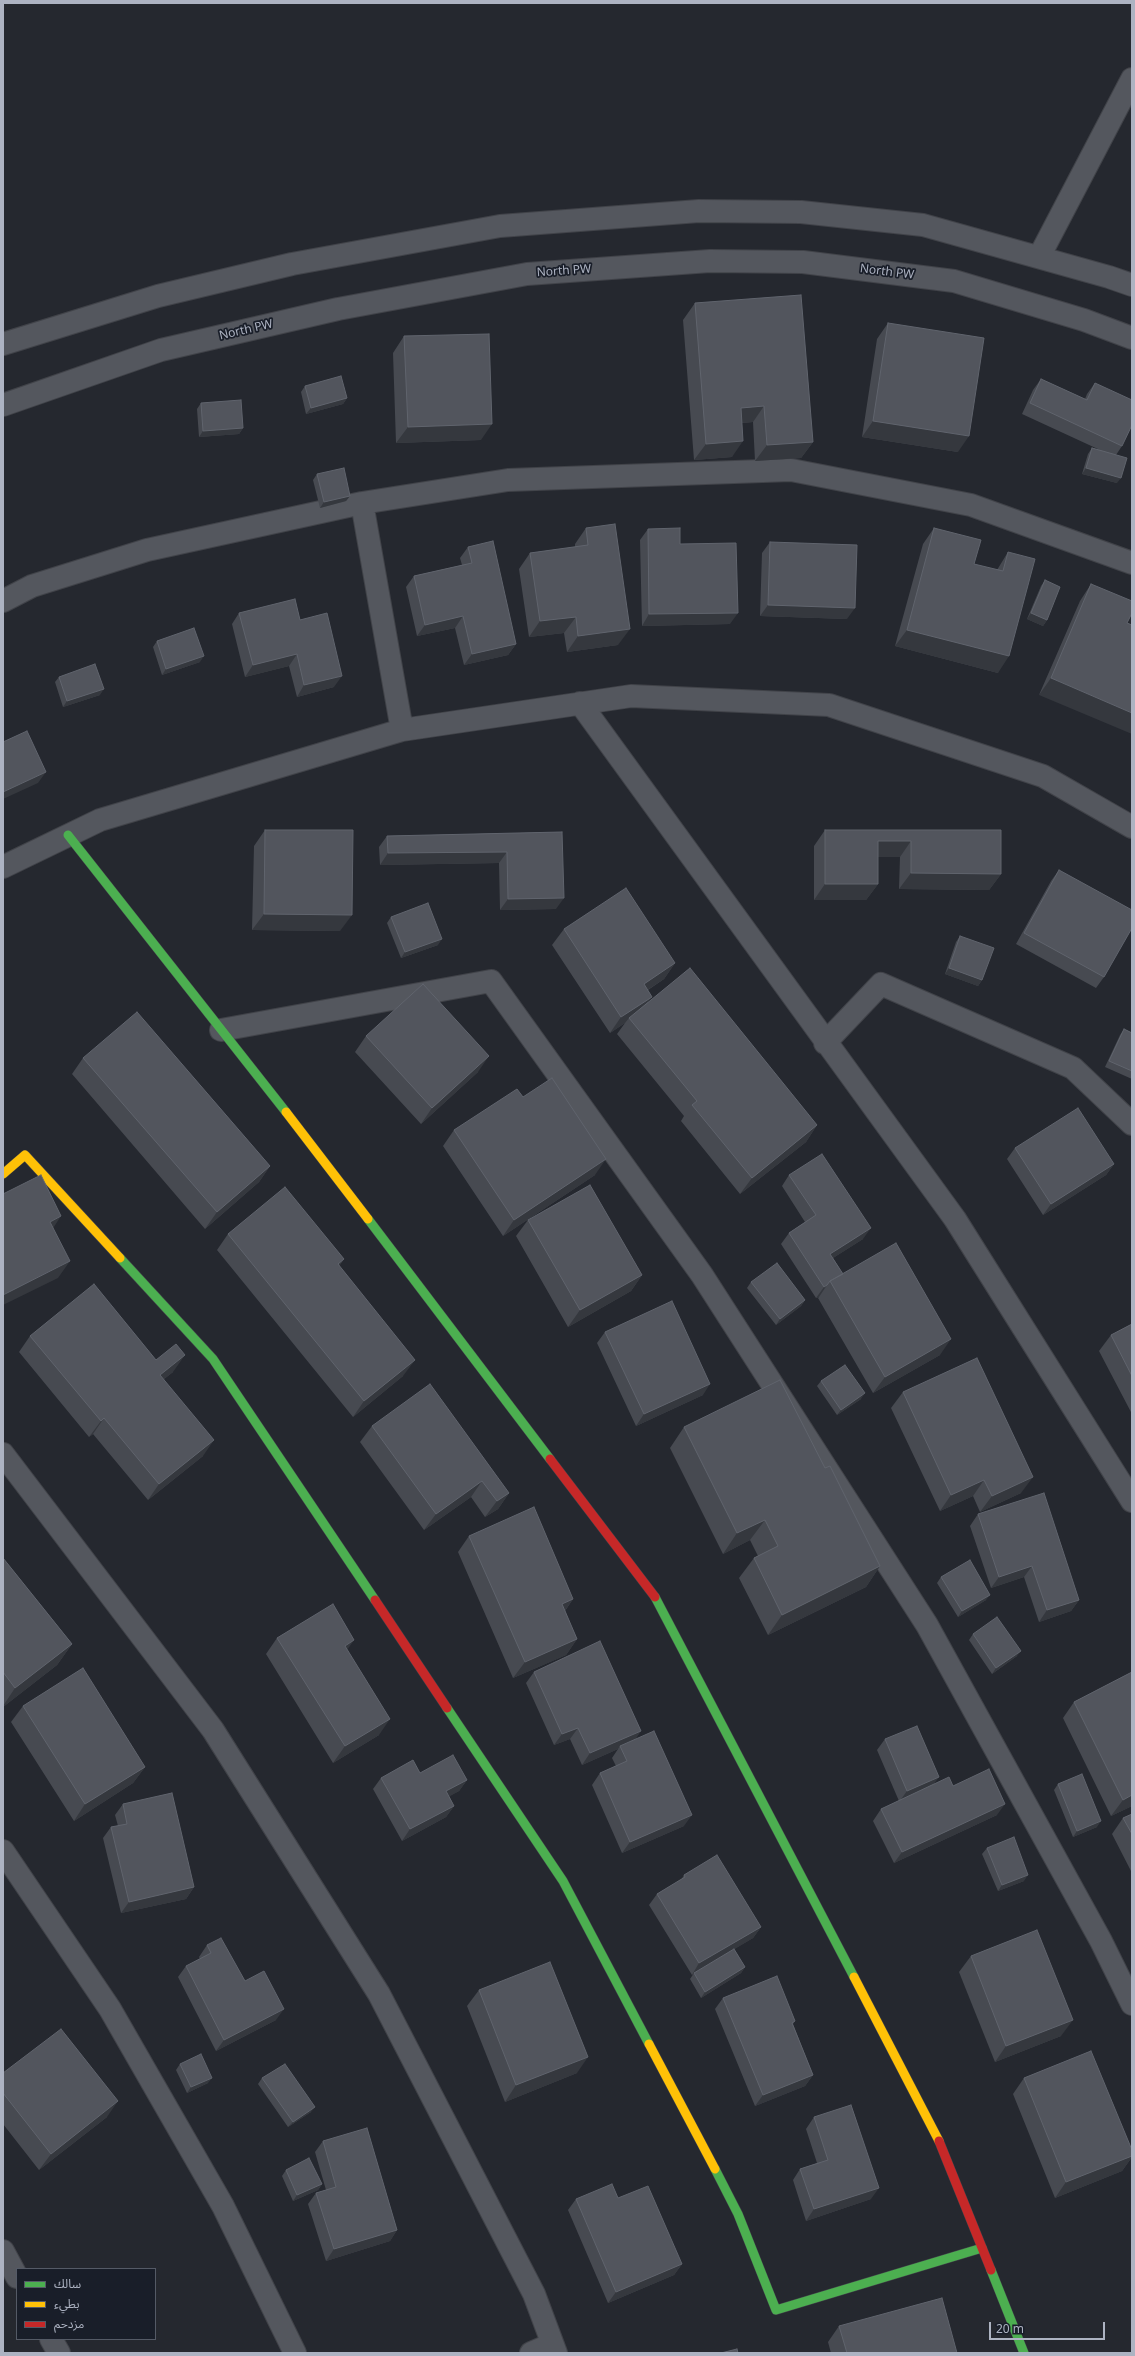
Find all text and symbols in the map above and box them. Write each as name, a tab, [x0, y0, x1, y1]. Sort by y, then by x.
street label: North PW	[536, 262, 592, 280]
street label: North PW	[859, 262, 915, 282]
street label: North PW	[218, 317, 274, 343]
legend	[16, 2268, 156, 2340]
text: سالك	[54, 2275, 81, 2292]
text: بطيء	[54, 2295, 80, 2312]
scale bar	[991, 2314, 1107, 2340]
text: مزدحم	[54, 2315, 84, 2332]
text: 20 m	[996, 2320, 1024, 2337]

